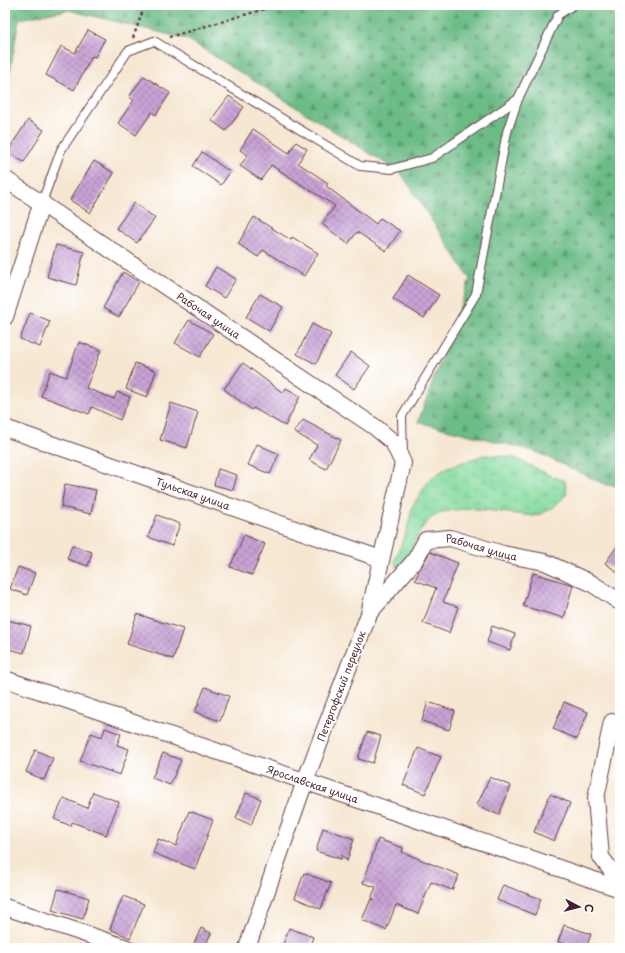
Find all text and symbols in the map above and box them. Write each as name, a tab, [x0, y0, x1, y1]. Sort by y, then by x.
street label: Рабочая улица	[174, 288, 244, 342]
street label: Тульская улица	[154, 473, 233, 513]
street label: Рабочая улица	[445, 530, 519, 564]
street label: Петергофский переулок	[313, 628, 370, 744]
street label: Ярославская улица	[264, 761, 361, 806]
north arrow	[559, 887, 599, 927]
text: С	[580, 903, 598, 913]

